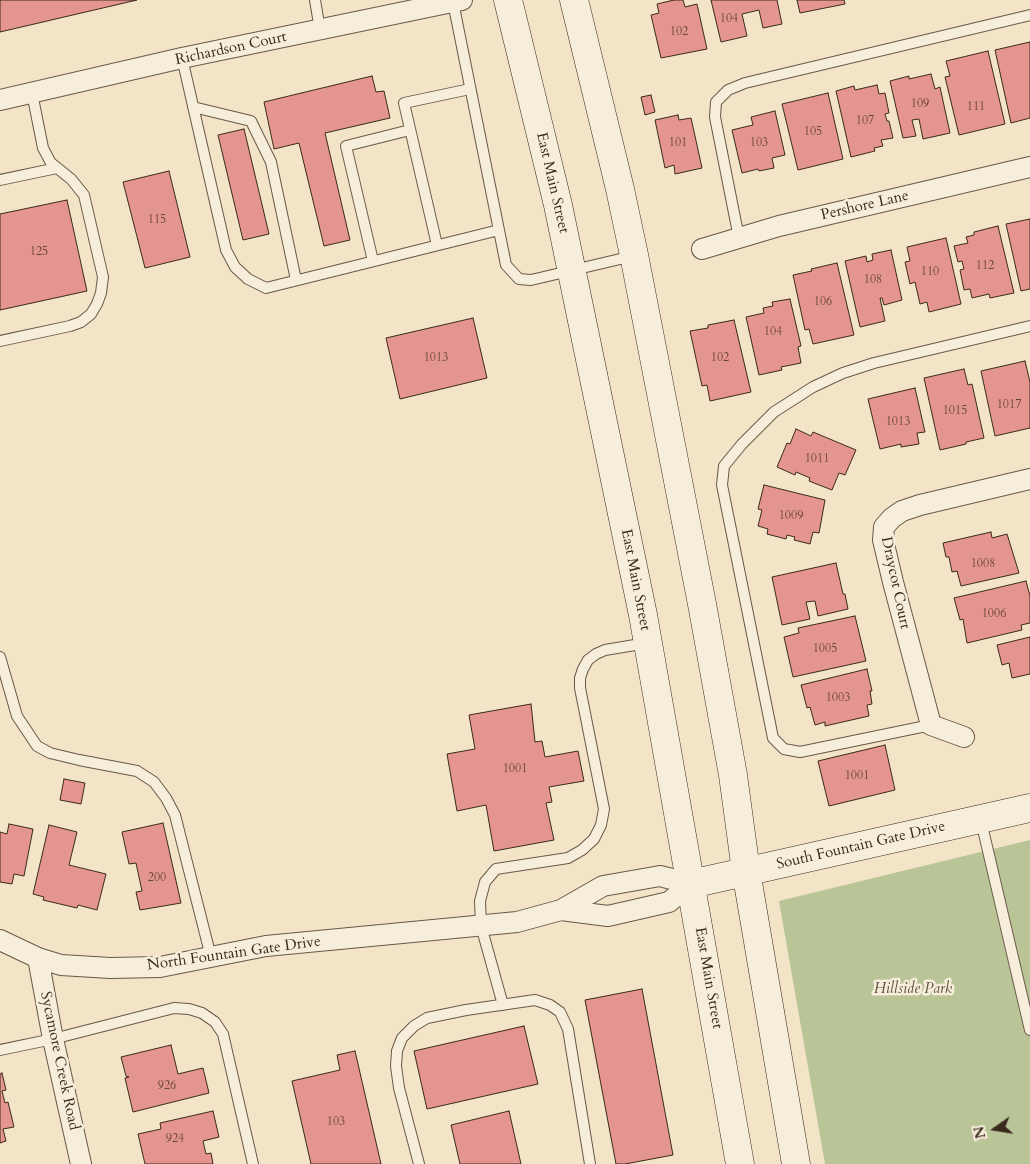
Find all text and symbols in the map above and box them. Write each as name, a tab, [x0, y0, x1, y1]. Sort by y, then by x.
house number: 104	[720, 12, 738, 26]
house number: 102	[670, 25, 688, 39]
street label: Richardson Court	[174, 28, 288, 70]
house number: 109	[911, 97, 929, 111]
house number: 111	[967, 100, 985, 114]
house number: 107	[856, 114, 874, 128]
house number: 105	[804, 125, 822, 139]
street label: East Main Street	[532, 131, 572, 235]
house number: 101	[669, 136, 687, 150]
house number: 103	[750, 136, 768, 150]
street label: Pershore Lane	[819, 187, 911, 225]
house number: 115	[148, 213, 166, 227]
house number: 125	[30, 245, 48, 259]
house number: 112	[976, 259, 994, 273]
house number: 110	[921, 265, 939, 279]
house number: 108	[864, 273, 882, 287]
house number: 106	[814, 295, 832, 309]
house number: 104	[764, 325, 782, 339]
house number: 1013	[424, 351, 448, 365]
house number: 102	[711, 351, 729, 365]
house number: 1017	[997, 398, 1021, 412]
house number: 1015	[943, 404, 967, 418]
house number: 1013	[886, 415, 910, 429]
house number: 1011	[805, 452, 829, 466]
house number: 1009	[779, 509, 803, 523]
street label: East Main Street	[616, 528, 654, 632]
street label: Draycot Court	[876, 535, 914, 631]
house number: 1008	[971, 557, 995, 571]
house number: 1006	[982, 607, 1006, 621]
house number: 1005	[813, 642, 837, 656]
house number: 1003	[826, 691, 850, 705]
house number: 1001	[503, 762, 527, 776]
house number: 1001	[845, 769, 869, 783]
street label: South Fountain Gate Drive	[775, 818, 947, 874]
house number: 200	[148, 871, 166, 885]
street label: East Main Street	[690, 926, 726, 1030]
street label: North Fountain Gate Drive	[146, 933, 322, 975]
park label: Hillside Park	[874, 981, 952, 999]
street label: Sycamore Creek Road	[35, 990, 83, 1132]
house number: 926	[158, 1079, 176, 1093]
north arrow	[970, 1104, 1020, 1154]
house number: 103	[327, 1115, 345, 1129]
text: N	[969, 1124, 991, 1141]
house number: 924	[166, 1132, 184, 1146]

